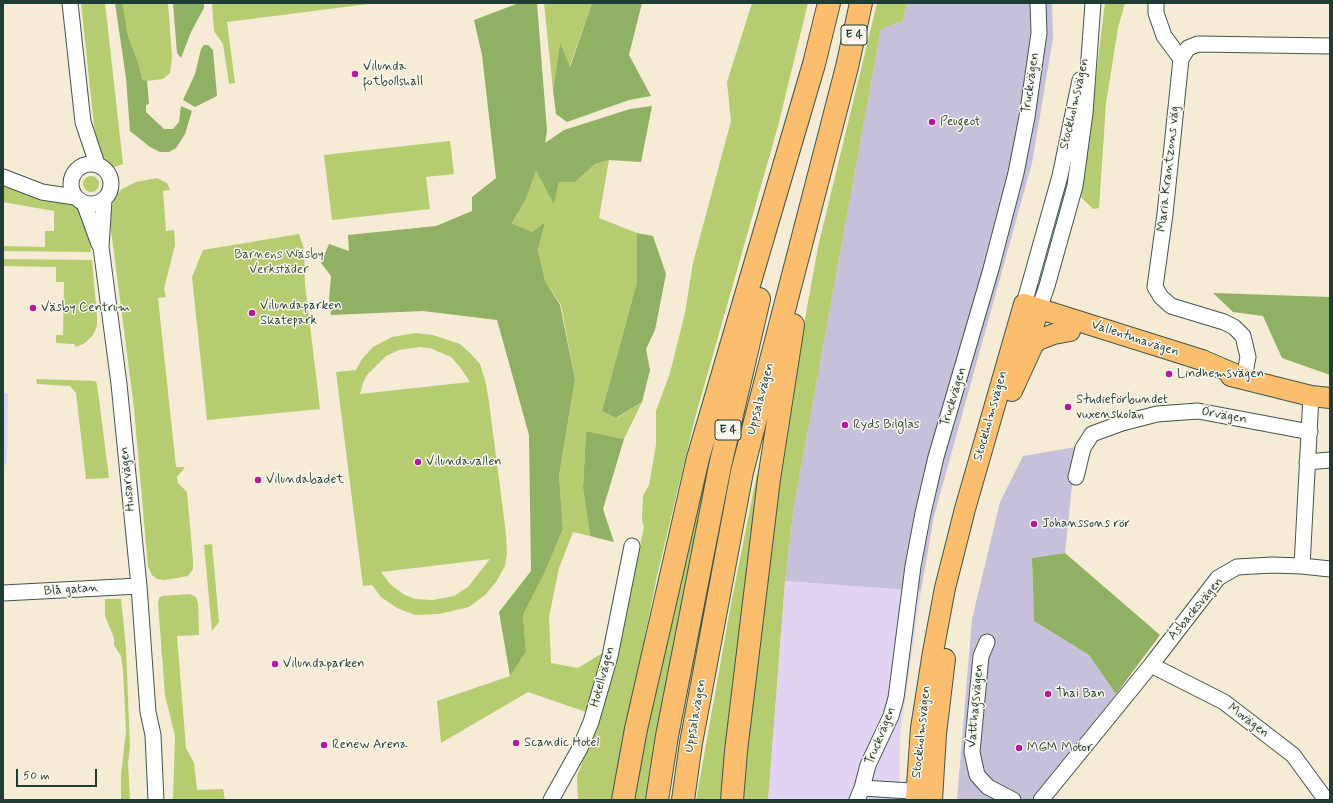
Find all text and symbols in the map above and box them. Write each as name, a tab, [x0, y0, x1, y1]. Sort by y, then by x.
road number: E 4	[841, 25, 867, 45]
street label: Truckvägen	[1019, 52, 1043, 114]
street label: Stockholmsvägen	[1057, 57, 1093, 151]
place label: Vilunda fotbollshall	[363, 59, 423, 90]
marker: Vilunda fotbollshall	[350, 69, 360, 79]
street label: Maria Krantzons väg	[1155, 105, 1183, 233]
place label: Peugeot	[940, 114, 981, 130]
marker: Peugeot	[927, 117, 937, 127]
park label: Barnens Wäsby Verkstäder	[234, 247, 324, 278]
place label: Vilundaparken Skatepark	[260, 298, 341, 329]
place label: Väsby Centrum	[41, 300, 130, 316]
marker: Väsby Centrum	[28, 303, 38, 313]
marker: Vilundaparken Skatepark	[247, 308, 257, 318]
street label: Vallentunavägen	[1089, 317, 1181, 361]
street label: Uppsalavägen	[744, 361, 778, 437]
street label: Truckvägen	[938, 365, 970, 429]
place label: Lindhemsvägen	[1177, 366, 1264, 382]
street label: Stockholmsvägen	[971, 369, 1011, 463]
marker: Lindhemsvägen	[1164, 369, 1174, 379]
place label: Studieförbundet vuxenskolan	[1076, 392, 1168, 423]
marker: Studieförbundet vuxenskolan	[1063, 402, 1073, 412]
street label: Örvägen	[1200, 404, 1248, 428]
place label: Ryds Bilglas	[853, 417, 920, 433]
road number: E 4	[715, 420, 741, 440]
marker: Ryds Bilglas	[840, 420, 850, 430]
street label: Husarvägen	[117, 446, 139, 512]
place label: Vilundavallen	[426, 454, 502, 470]
marker: Vilundavallen	[413, 457, 423, 467]
place label: Vilundabadet	[266, 472, 344, 488]
marker: Vilundabadet	[253, 475, 263, 485]
place label: Johanssons rör	[1042, 516, 1130, 532]
marker: Johanssons rör	[1029, 519, 1039, 529]
street label: Åsbacksvägen	[1165, 574, 1227, 644]
street label: Blå gatan	[43, 580, 99, 600]
street label: Hotellvägen	[587, 645, 619, 709]
place label: Vilundaparken	[283, 656, 364, 672]
marker: Vilundaparken	[270, 659, 280, 669]
street label: Vatthagsvägen	[965, 664, 987, 748]
street label: Uppsalavägen	[682, 678, 710, 754]
street label: Stockholmsvägen	[909, 685, 935, 779]
place label: Thai Ban	[1056, 686, 1105, 702]
marker: Thai Ban	[1043, 689, 1053, 699]
street label: Movägen	[1224, 700, 1272, 742]
street label: Truckvägen	[862, 705, 900, 767]
place label: Scandic Hotel	[524, 735, 599, 751]
place label: Renew Arena	[332, 737, 408, 753]
marker: Scandic Hotel	[511, 738, 521, 748]
marker: Renew Arena	[319, 740, 329, 750]
place label: MGM Motor	[1027, 740, 1093, 756]
marker: MGM Motor	[1014, 743, 1024, 753]
scale bar	[18, 761, 99, 787]
text: 50 m	[23, 768, 50, 784]

